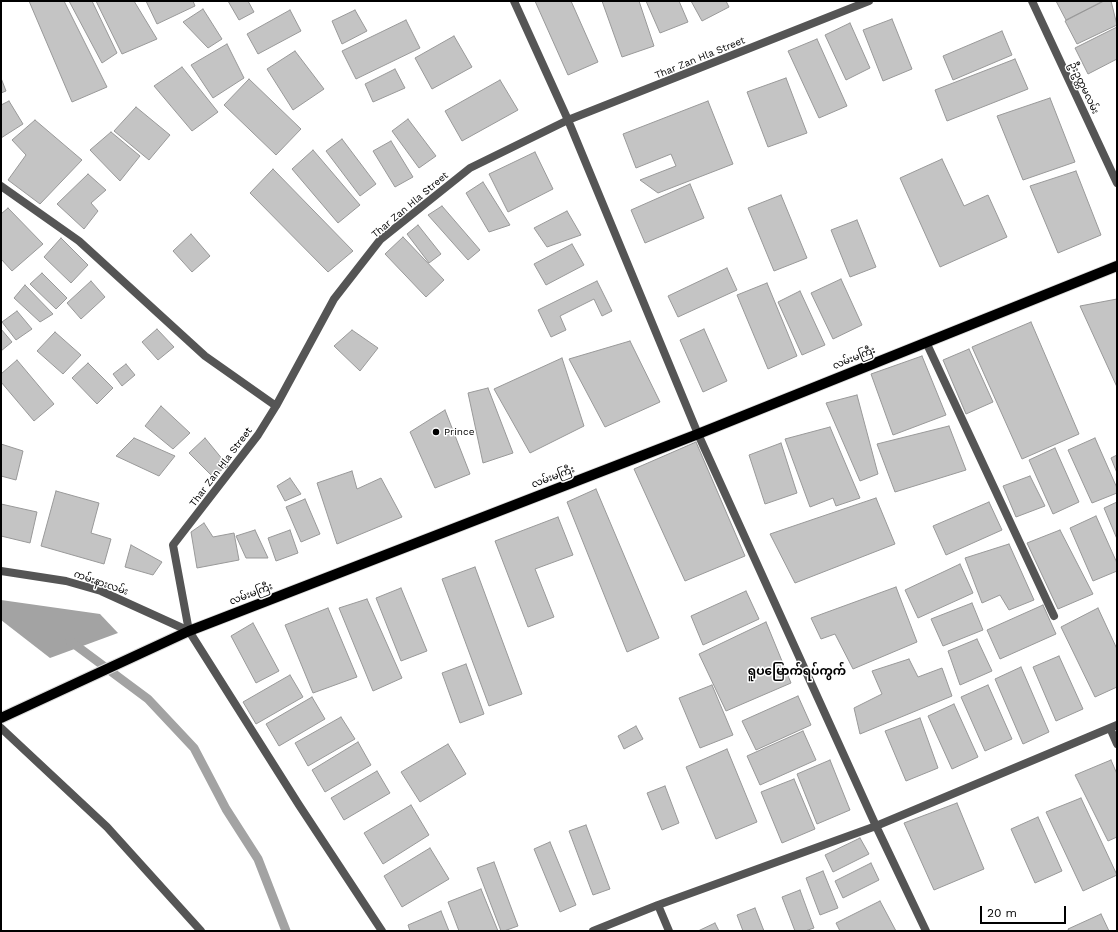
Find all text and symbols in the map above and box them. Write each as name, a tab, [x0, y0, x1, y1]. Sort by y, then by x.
street label: Thar Zan Hla Street	[653, 34, 747, 82]
street label: ဦးဥတ္တမလမ်း	[1067, 60, 1101, 116]
street label: Thar Zan Hla Street	[369, 169, 451, 241]
street label: လမ်းမကြီး	[831, 344, 877, 372]
street label: Thar Zan Hla Street	[187, 425, 255, 509]
place label: Prince	[444, 426, 474, 438]
marker: Prince	[431, 427, 441, 437]
street label: လမ်းမကြီး	[530, 463, 576, 491]
street label: ကမ်းနားလမ်း	[72, 568, 130, 598]
street label: လမ်းမကြီး	[228, 580, 274, 608]
district label: ရူပမြောက်ရပ်ကွက်	[748, 664, 846, 678]
scale bar	[982, 898, 1068, 924]
text: 20 m	[987, 906, 1017, 920]

